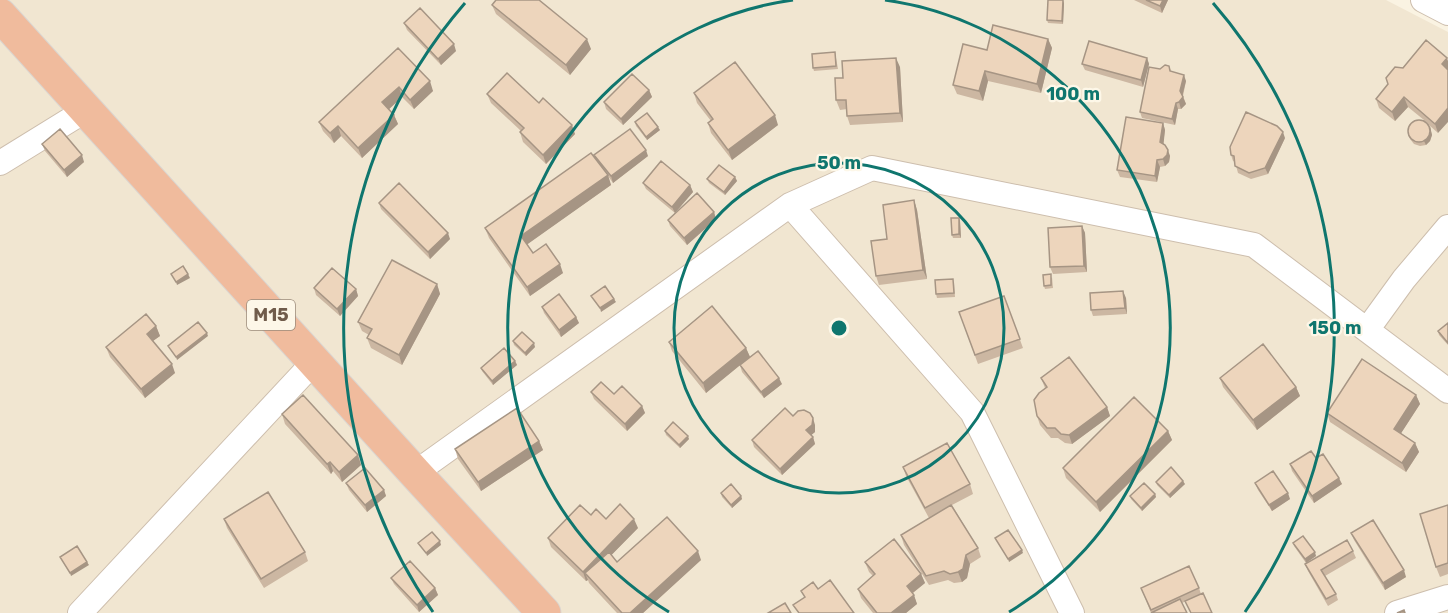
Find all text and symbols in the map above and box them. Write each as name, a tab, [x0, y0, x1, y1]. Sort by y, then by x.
text: 100 m	[1046, 83, 1100, 105]
text: 50 m	[817, 152, 861, 174]
road number: M15	[247, 300, 295, 330]
text: 150 m	[1308, 317, 1362, 339]
centre of rings	[829, 318, 849, 338]

